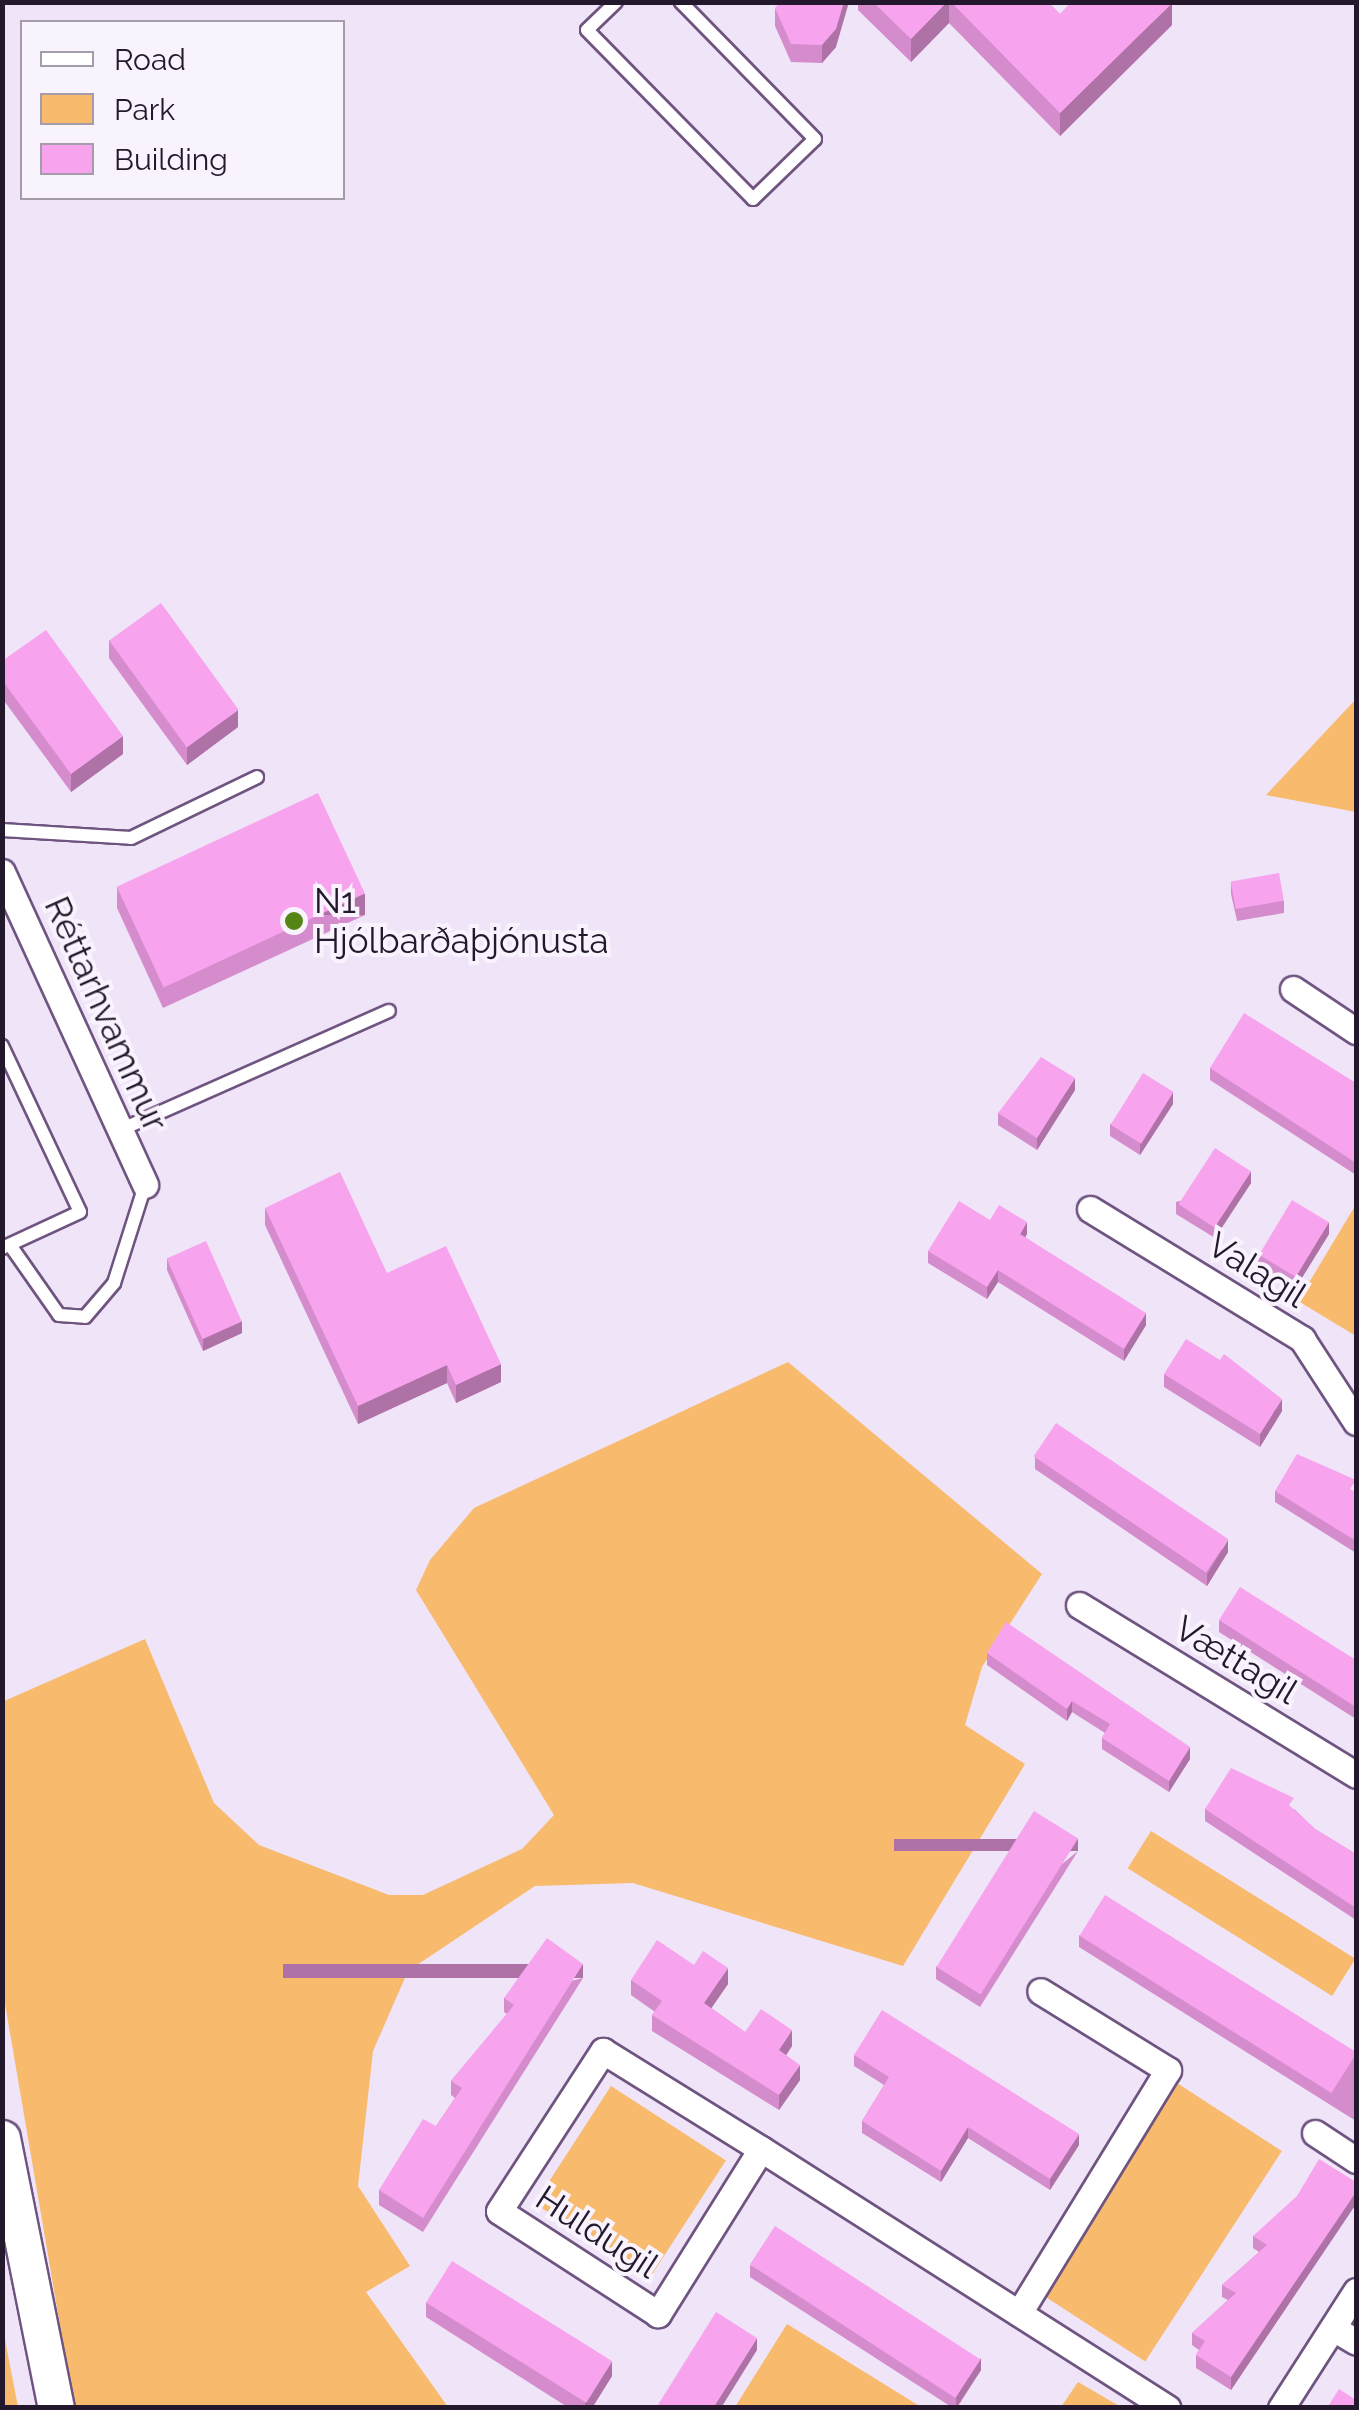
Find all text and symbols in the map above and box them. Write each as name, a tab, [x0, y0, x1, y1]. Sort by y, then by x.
legend	[20, 20, 345, 200]
text: Road	[114, 42, 186, 77]
text: Park	[114, 92, 175, 127]
text: Building	[114, 142, 228, 177]
place label: N1 Hjólbarðaþjónusta	[314, 880, 609, 962]
street label: Réttarhvammur	[36, 890, 176, 1138]
marker: N1 Hjólbarðaþjónusta	[283, 910, 305, 932]
street label: Valagil	[1200, 1223, 1314, 1317]
street label: Vættagil	[1167, 1607, 1305, 1713]
street label: Huldugil	[528, 2177, 666, 2287]

